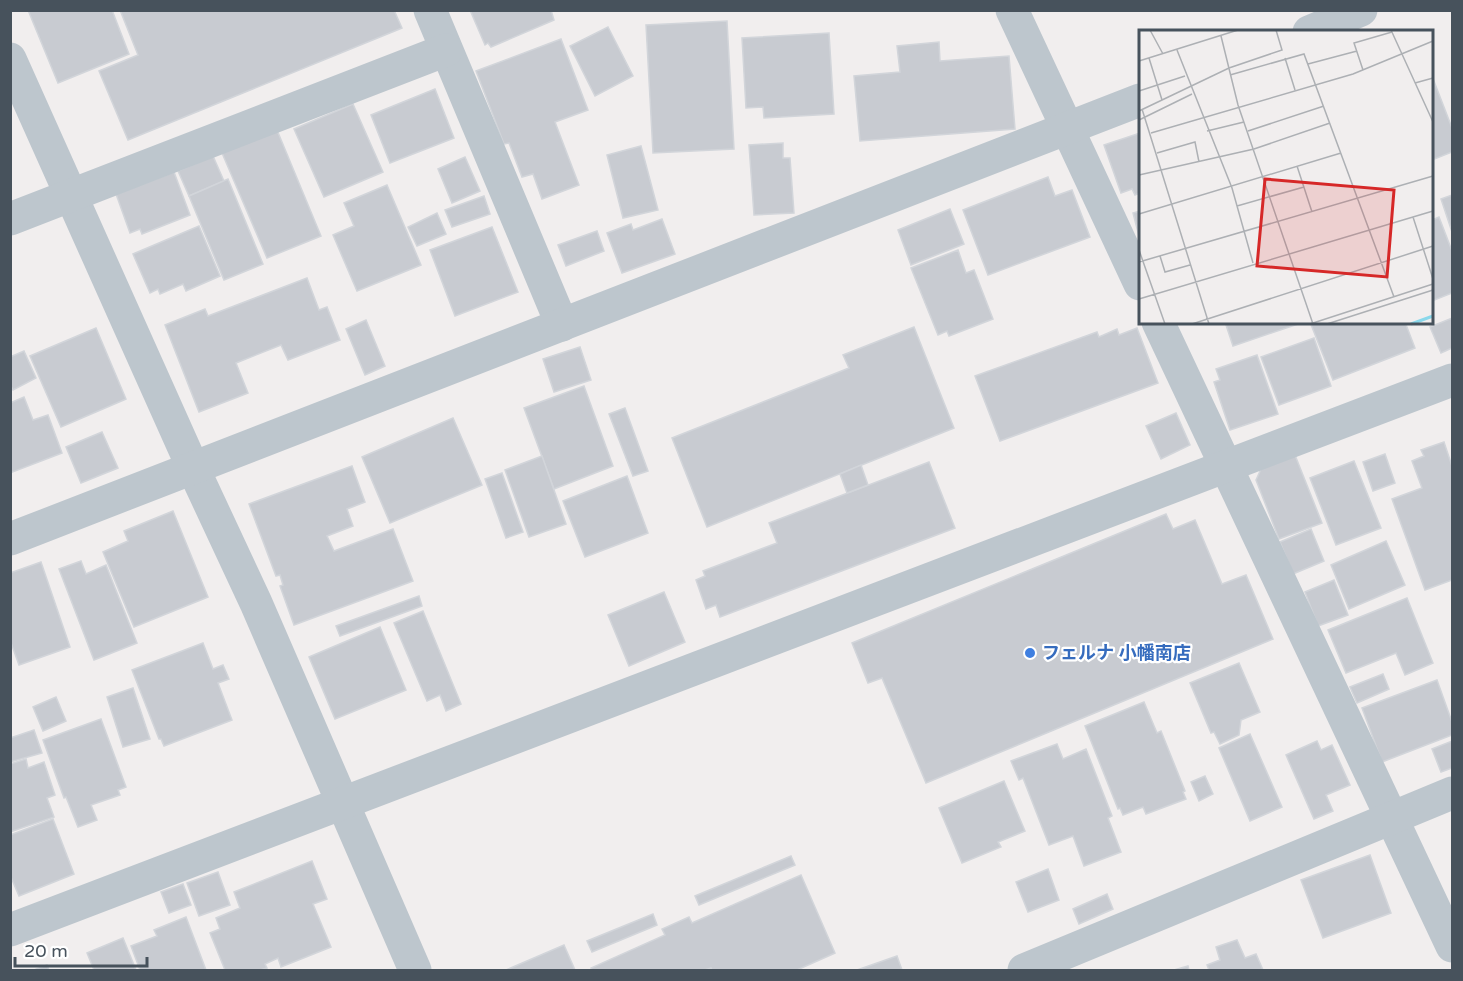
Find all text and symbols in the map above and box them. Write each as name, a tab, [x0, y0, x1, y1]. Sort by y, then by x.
inset map	[1139, 30, 1433, 324]
place label: フェルナ 小幡南店	[1042, 642, 1191, 664]
marker: フェルナ 小幡南店	[1023, 646, 1037, 660]
scale bar	[15, 930, 147, 968]
text: 20 m	[24, 940, 68, 962]

